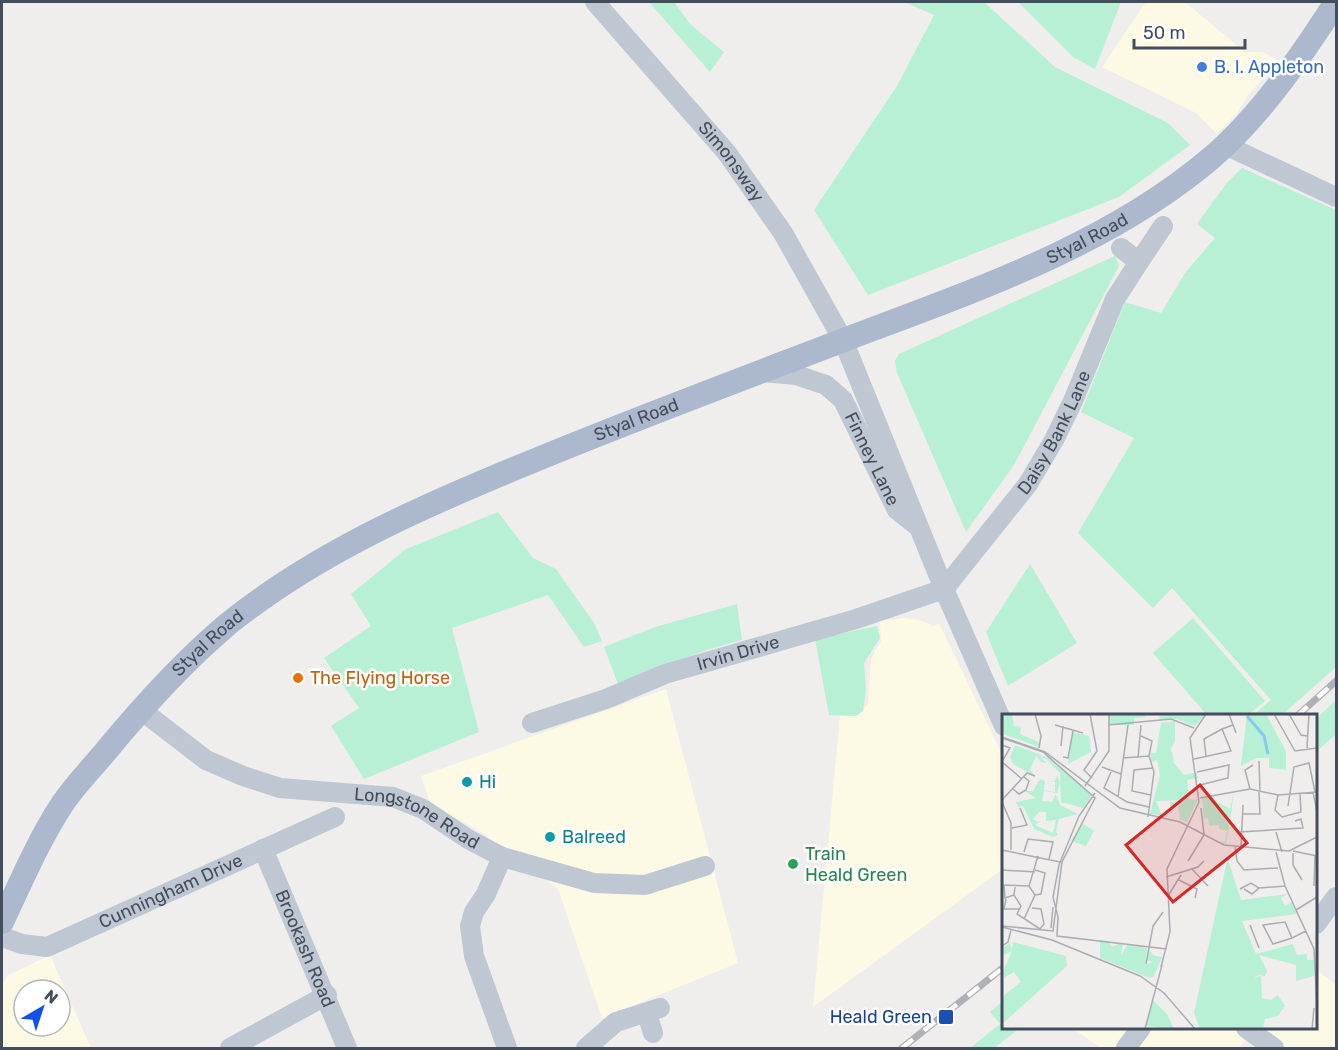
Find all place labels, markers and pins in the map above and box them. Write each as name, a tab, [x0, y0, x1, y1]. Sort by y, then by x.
place label: B. I. Appleton	[1214, 56, 1324, 78]
marker: B. I. Appleton	[1195, 60, 1209, 74]
place label: The Flying Horse	[310, 667, 450, 689]
marker: The Flying Horse	[291, 671, 305, 685]
place label: Hi	[479, 771, 496, 793]
marker: Hi	[460, 775, 474, 789]
place label: Balreed	[562, 826, 626, 848]
marker: Balreed	[543, 830, 557, 844]
place label: Train Heald Green	[805, 843, 907, 886]
marker: Train Heald Green	[786, 857, 800, 871]
place label: Heald Green	[830, 1006, 932, 1028]
marker: Heald Green	[937, 1008, 955, 1026]

